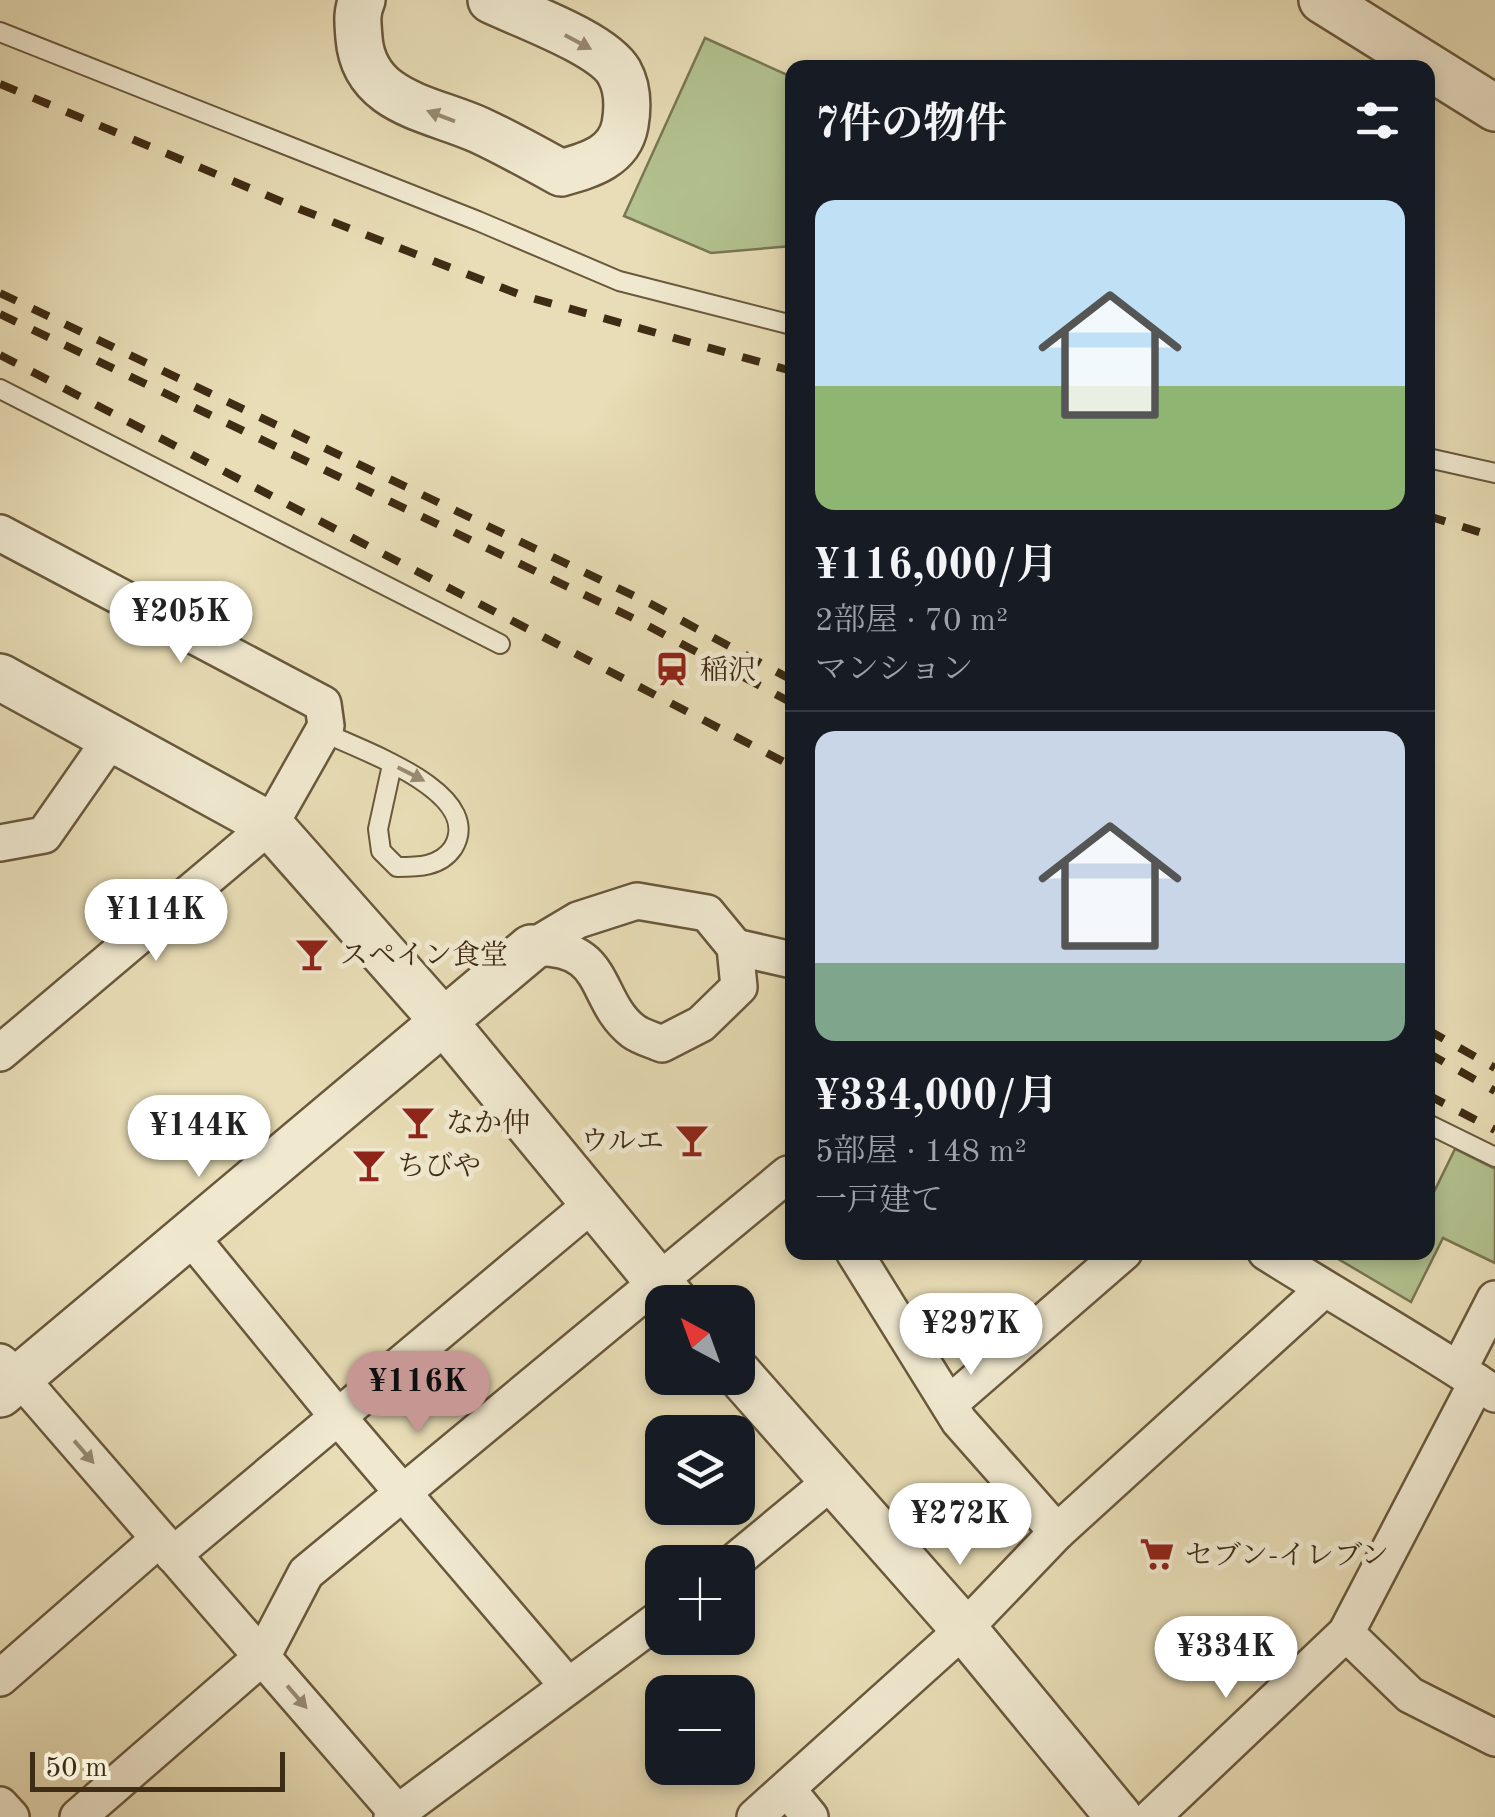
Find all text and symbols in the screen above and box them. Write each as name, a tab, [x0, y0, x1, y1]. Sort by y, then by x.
one-way arrow	[564, 33, 593, 50]
icon: filters	[1350, 93, 1405, 148]
text: 7件の物件	[815, 105, 1007, 147]
one-way arrow	[426, 107, 456, 123]
icon: home	[1020, 265, 1200, 445]
text: ¥116,000/月	[815, 546, 1058, 588]
pin: ¥205K	[111, 581, 251, 666]
text: ¥205K	[132, 597, 230, 629]
text: 2部屋 · 70 m²	[815, 606, 1008, 638]
station icon: 稲沢	[653, 650, 691, 688]
place label: 稲沢	[700, 655, 756, 686]
text: マンション	[815, 655, 974, 687]
one-way arrow	[396, 765, 425, 782]
icon: home	[1020, 796, 1200, 976]
pin: ¥114K	[86, 879, 226, 964]
text: ¥114K	[107, 895, 205, 927]
bar icon: スペイン食堂	[293, 935, 331, 973]
place label: スペイン食堂	[340, 940, 508, 971]
text: ¥334,000/月	[815, 1077, 1058, 1119]
pin: ¥144K	[129, 1095, 269, 1180]
bar icon: なか仲	[399, 1103, 437, 1141]
place label: なか仲	[446, 1108, 530, 1139]
text: ¥144K	[150, 1111, 248, 1143]
bar icon: ウルエ	[673, 1121, 711, 1159]
place label: ウルエ	[581, 1128, 664, 1157]
text: 5部屋 · 148 m²	[815, 1137, 1027, 1169]
bar icon: ちびや	[350, 1146, 388, 1184]
place label: ちびや	[397, 1151, 481, 1182]
text: 一戸建て	[815, 1186, 943, 1218]
north arrow	[645, 1285, 755, 1395]
map controls	[645, 1285, 755, 1785]
pin: ¥297K	[901, 1293, 1041, 1378]
text: ¥297K	[922, 1309, 1020, 1341]
pin: ¥116K	[348, 1351, 488, 1436]
text: ¥116K	[369, 1367, 467, 1399]
button: layers	[645, 1415, 755, 1525]
one-way arrow	[72, 1439, 94, 1464]
pin: ¥272K	[890, 1483, 1030, 1568]
text: ¥272K	[911, 1499, 1009, 1531]
supermarket icon: セブン-イレブン	[1138, 1535, 1176, 1573]
place label: セブン-イレブン	[1185, 1541, 1389, 1571]
button: +	[645, 1545, 755, 1655]
pin: ¥334K	[1156, 1616, 1296, 1701]
text: ¥334K	[1177, 1632, 1275, 1664]
button: −	[645, 1675, 755, 1785]
one-way arrow	[285, 1684, 307, 1709]
scale bar	[30, 1747, 285, 1792]
text: 50 m	[45, 1755, 108, 1783]

